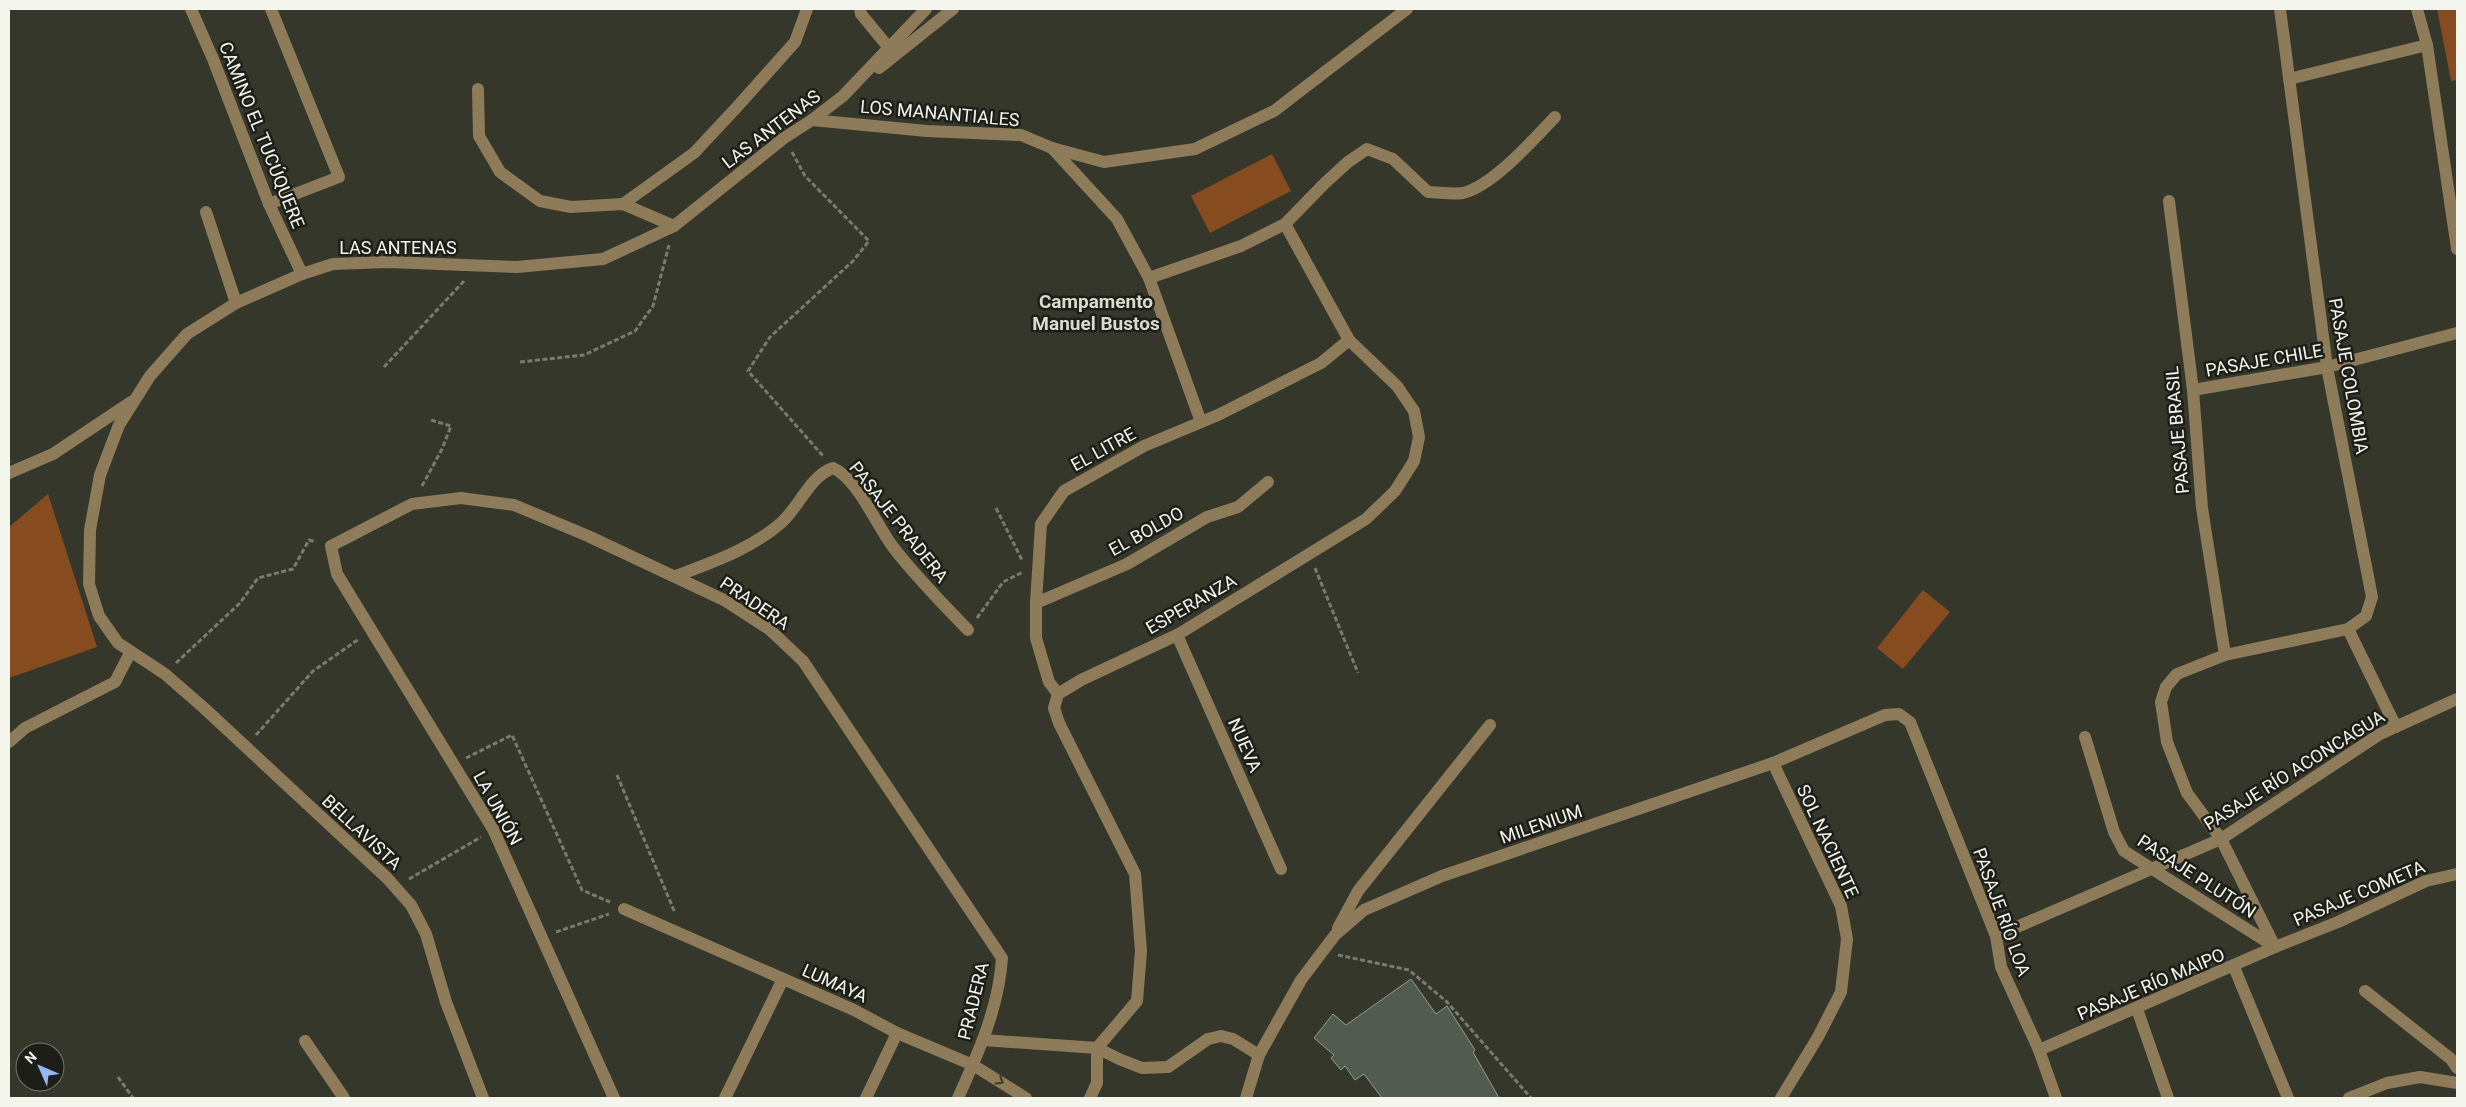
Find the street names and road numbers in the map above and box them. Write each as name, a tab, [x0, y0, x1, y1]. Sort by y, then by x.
street label: CAMINO EL TUCÚQUERE	[215, 39, 309, 231]
street label: LAS ANTENAS	[718, 85, 824, 173]
street label: LOS MANANTIALES	[860, 96, 1021, 130]
street label: LAS ANTENAS	[339, 237, 457, 258]
street label: PASAJE COLOMBIA	[2325, 296, 2373, 456]
street label: PASAJE CHILE	[2204, 339, 2324, 381]
street label: PASAJE BRASIL	[2161, 365, 2193, 495]
street label: EL LITRE	[1067, 423, 1139, 475]
street label: PASAJE PRADERA	[845, 457, 953, 587]
street label: EL BOLDO	[1105, 502, 1187, 560]
street label: ESPERANZA	[1142, 570, 1240, 638]
street label: PRADERA	[716, 572, 794, 634]
street label: PASAJE RÍO ACONCAGUA	[2200, 706, 2388, 834]
street label: NUEVA	[1224, 715, 1266, 776]
street label: LA UNIÓN	[469, 768, 527, 848]
street label: SOL NACIENTE	[1793, 781, 1863, 901]
street label: BELLAVISTA	[318, 790, 406, 874]
street label: MILENIUM	[1497, 800, 1585, 848]
street label: PASAJE PLUTÓN	[2134, 830, 2260, 922]
street label: PASAJE RÍO LOA	[1969, 845, 2035, 979]
street label: PASAJE COMETA	[2290, 856, 2428, 930]
street label: PASAJE RÍO MAIPO	[2074, 943, 2228, 1025]
street label: LUMAYA	[799, 959, 871, 1007]
street label: PRADERA	[953, 960, 993, 1042]

